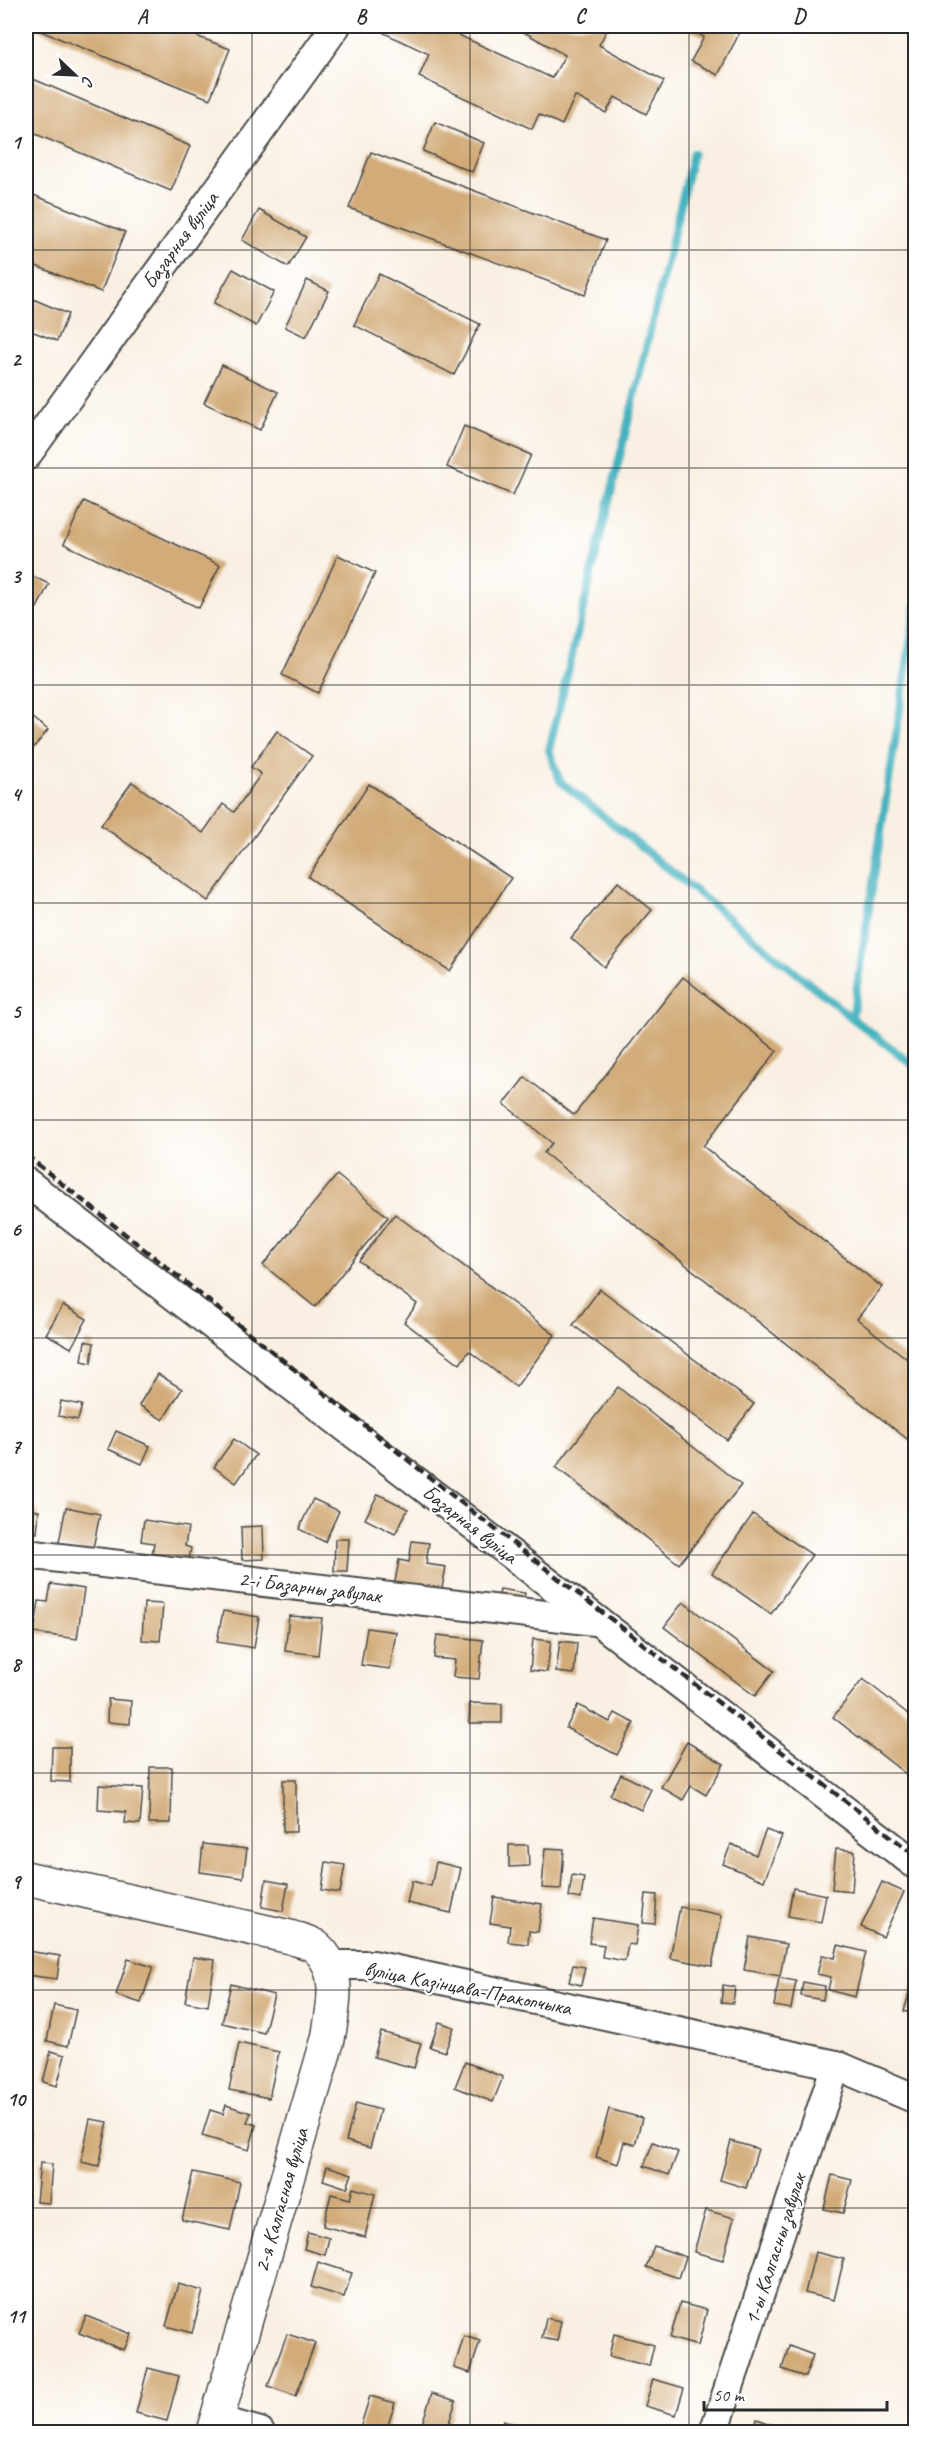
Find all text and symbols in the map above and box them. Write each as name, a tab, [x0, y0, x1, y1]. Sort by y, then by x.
text: A	[137, 4, 149, 29]
text: B	[356, 4, 368, 29]
text: C	[575, 4, 587, 29]
text: D	[793, 4, 807, 29]
north arrow	[45, 45, 105, 105]
text: С	[76, 73, 99, 90]
text: 1	[12, 130, 23, 155]
street label: Базарная вуліца	[136, 185, 226, 294]
text: 2	[12, 347, 23, 372]
text: 3	[12, 564, 23, 589]
text: 4	[12, 782, 24, 807]
text: 5	[12, 999, 23, 1024]
text: 6	[11, 1217, 22, 1242]
text: 7	[12, 1434, 23, 1459]
street label: Базарная вуліца	[417, 1479, 524, 1571]
street label: 2-і Базарны завулак	[237, 1565, 385, 1610]
text: 8	[12, 1652, 24, 1677]
text: 9	[12, 1869, 23, 1894]
street label: вуліца Казінцава-Пракопчыка	[362, 1955, 575, 2021]
text: 10	[7, 2087, 27, 2112]
street label: 2-я Калгасная вуліца	[248, 2123, 315, 2275]
street label: 1-ы Калгасны завулак	[738, 2168, 813, 2328]
text: 11	[7, 2304, 27, 2329]
scale bar	[704, 2374, 887, 2412]
text: 50 m	[713, 2384, 746, 2406]

